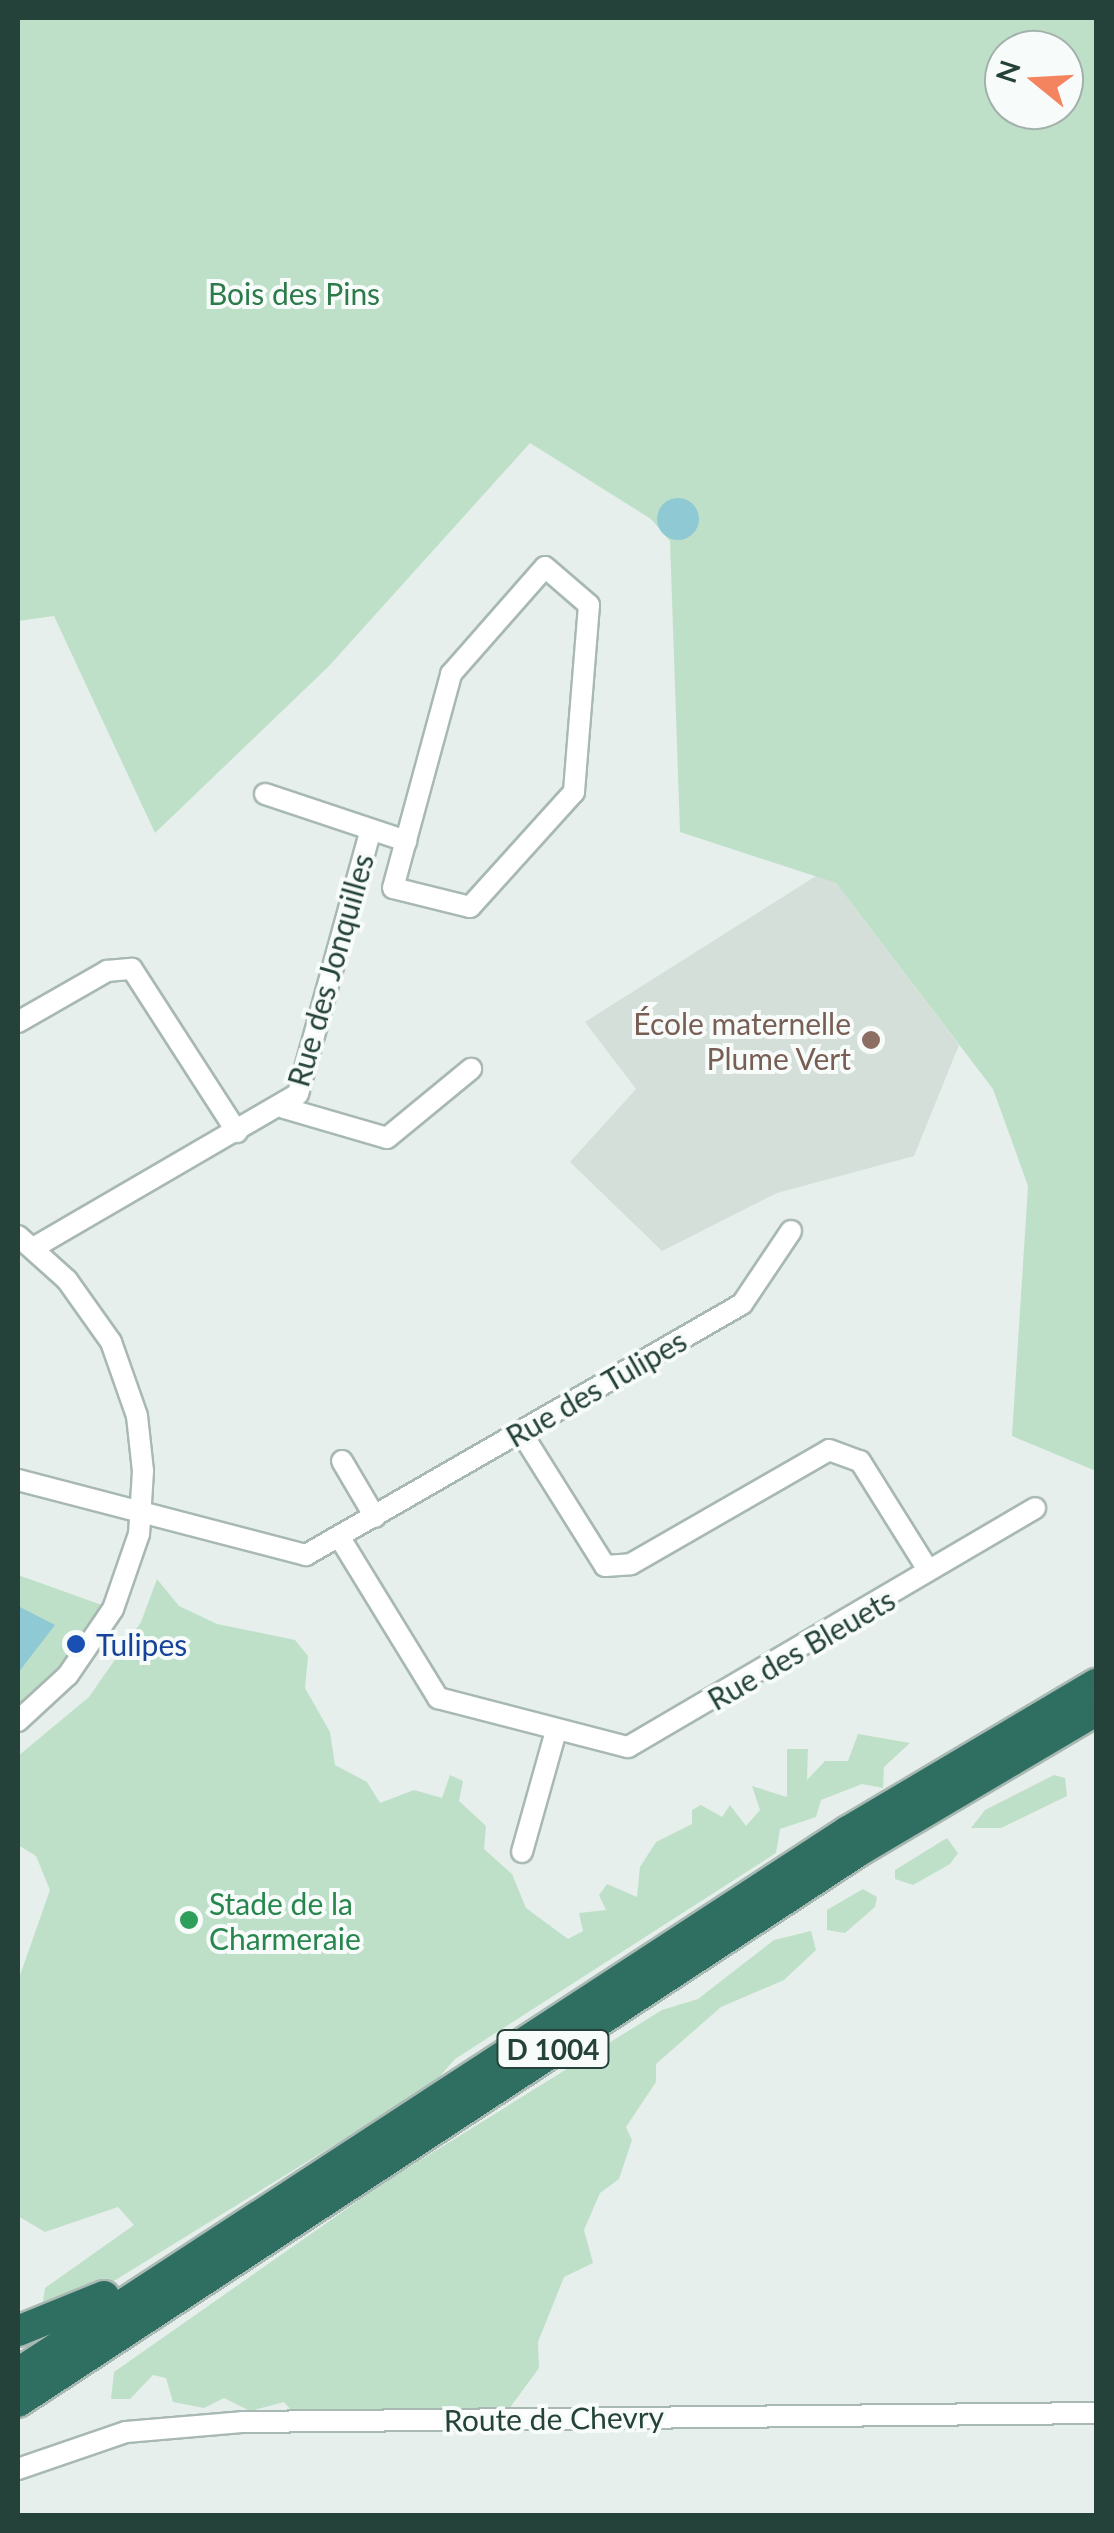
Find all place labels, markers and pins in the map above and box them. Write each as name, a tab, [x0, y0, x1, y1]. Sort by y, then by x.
place label: École maternelle Plume Vert	[633, 1005, 851, 1076]
marker: École maternelle Plume Vert	[860, 1029, 882, 1051]
place label: Tulipes	[96, 1626, 187, 1662]
marker: Tulipes	[65, 1633, 87, 1655]
place label: Stade de la Charmeraie	[209, 1885, 361, 1956]
marker: Stade de la Charmeraie	[178, 1909, 200, 1931]

